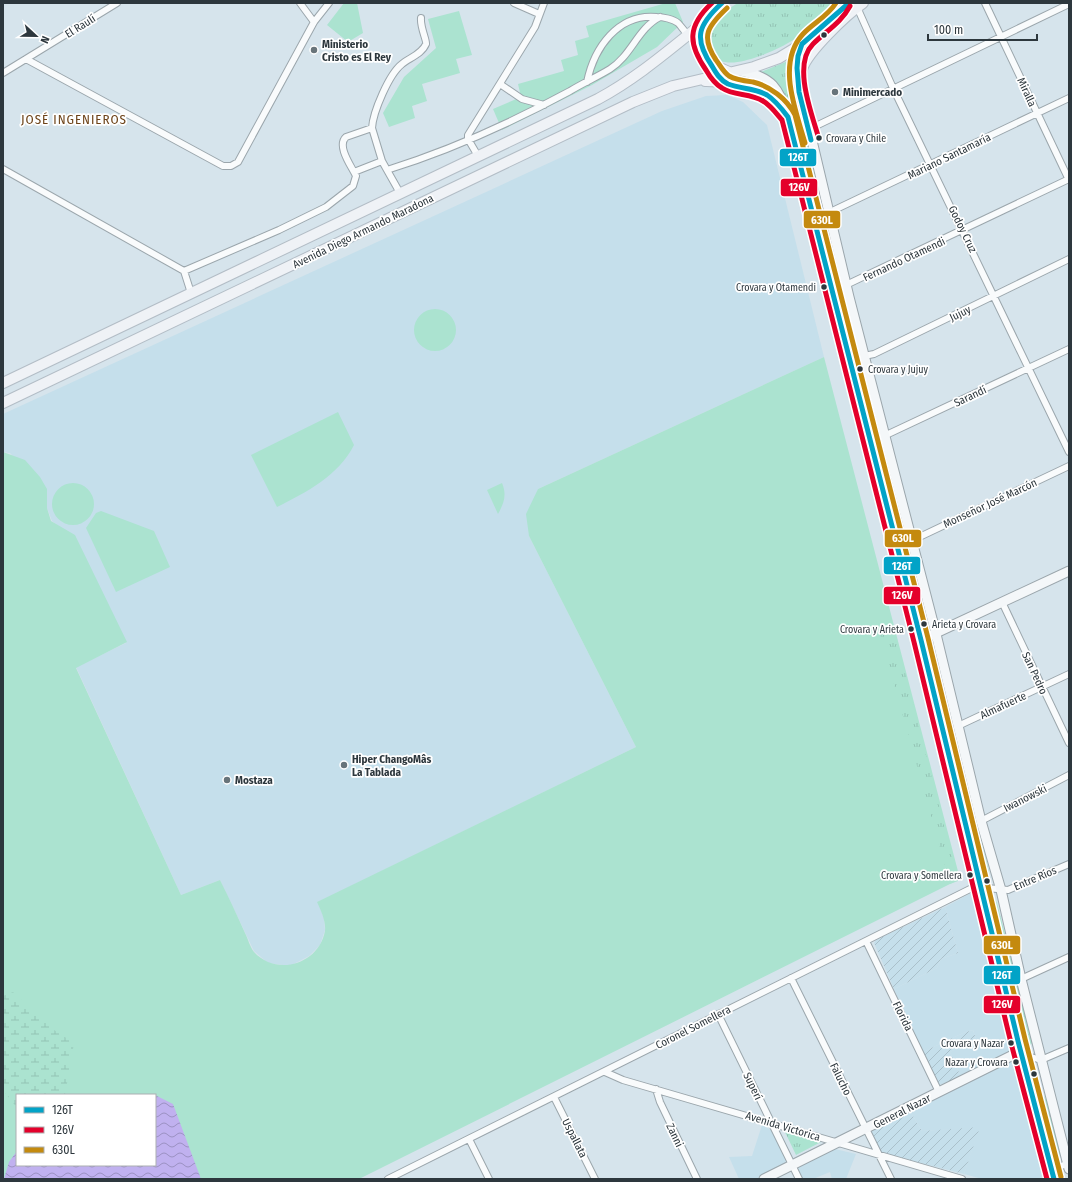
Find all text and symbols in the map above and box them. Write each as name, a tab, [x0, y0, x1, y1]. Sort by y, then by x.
street label: El Raulí	[63, 12, 98, 41]
north arrow	[16, 16, 56, 56]
scale bar	[928, 16, 1037, 42]
text: 100 m	[934, 23, 963, 37]
unlabelled marker	[819, 30, 829, 40]
text: N	[38, 34, 52, 45]
place label: Ministerio Cristo es El Rey	[322, 38, 392, 64]
marker: Ministerio Cristo es El Rey	[309, 45, 319, 55]
street label: Miralla	[1014, 76, 1039, 109]
place label: Minimercado	[843, 86, 902, 99]
marker: Minimercado	[830, 87, 840, 97]
district label: JOSÉ INGENIEROS	[21, 112, 127, 127]
street label: Mariano Santamaría	[906, 131, 993, 182]
marker: Crovara y Chile	[814, 133, 824, 143]
place label: Crovara y Chile	[826, 133, 886, 145]
line badge: 126T	[779, 148, 817, 167]
text: 126T	[788, 151, 809, 164]
line badge: 126V	[780, 178, 818, 197]
text: 126V	[788, 181, 810, 194]
street label: Avenida Diego Armando Maradona	[291, 192, 436, 271]
street label: Godoy Cruz	[946, 204, 980, 255]
line badge: 630L	[803, 210, 841, 229]
text: 630L	[811, 214, 834, 227]
street label: Fernando Otamendi	[861, 235, 948, 284]
place label: Crovara y Otamendi	[736, 282, 816, 294]
marker: Crovara y Otamendi	[819, 282, 829, 292]
street label: Jujuy	[947, 303, 973, 324]
marker: Crovara y Jujuy	[855, 364, 865, 374]
place label: Crovara y Jujuy	[868, 364, 929, 376]
street label: Sarandí	[952, 383, 989, 410]
street label: Monseñor José Marcón	[941, 476, 1039, 531]
line badge: 630L	[884, 529, 922, 548]
text: 630L	[892, 532, 915, 545]
line badge: 126T	[883, 556, 921, 575]
text: 126T	[892, 560, 913, 573]
line badge: 126V	[883, 586, 921, 605]
text: 126V	[891, 589, 913, 602]
marker: Arieta y Crovara	[919, 619, 929, 629]
place label: Arieta y Crovara	[932, 619, 996, 631]
place label: Crovara y Arieta	[840, 624, 904, 636]
marker: Crovara y Arieta	[906, 624, 916, 634]
street label: San Pedro	[1019, 650, 1050, 697]
street label: Almafuerte	[978, 689, 1029, 722]
place label: Hiper ChangoMâs La Tablada	[352, 753, 431, 779]
marker: Hiper ChangoMâs La Tablada	[339, 760, 349, 770]
place label: Mostaza	[235, 774, 273, 787]
marker: Mostaza	[222, 775, 232, 785]
street label: Iwanowski	[1001, 782, 1049, 815]
street label: Entre Ríos	[1012, 864, 1059, 893]
place label: Crovara y Somellera	[881, 870, 962, 882]
marker: Crovara y Somellera	[965, 870, 975, 880]
unlabelled marker	[982, 876, 992, 886]
line badge: 630L	[983, 935, 1021, 955]
text: 630L	[991, 939, 1014, 952]
line badge: 126T	[983, 965, 1021, 985]
text: 126T	[992, 969, 1013, 982]
line badge: 126V	[983, 995, 1021, 1014]
text: 126V	[991, 998, 1013, 1011]
street label: Florida	[890, 999, 915, 1033]
street label: Coronel Somellera	[654, 1003, 733, 1052]
place label: Crovara y Nazar	[941, 1038, 1005, 1050]
marker: Crovara y Nazar	[1006, 1038, 1016, 1048]
place label: Nazar y Crovara	[945, 1057, 1008, 1069]
marker: Nazar y Crovara	[1011, 1057, 1021, 1067]
street label: Falucho	[827, 1061, 854, 1098]
unlabelled marker	[1029, 1069, 1039, 1079]
street label: Superí	[740, 1070, 765, 1102]
street label: General Nazar	[871, 1091, 933, 1131]
legend	[16, 1094, 156, 1166]
text: 126T	[52, 1103, 73, 1117]
street label: Avenida Victorica	[744, 1109, 822, 1144]
street label: Uspallata	[559, 1116, 590, 1160]
street label: Zanni	[663, 1121, 686, 1149]
text: 126V	[52, 1123, 75, 1137]
text: 630L	[52, 1143, 76, 1157]

